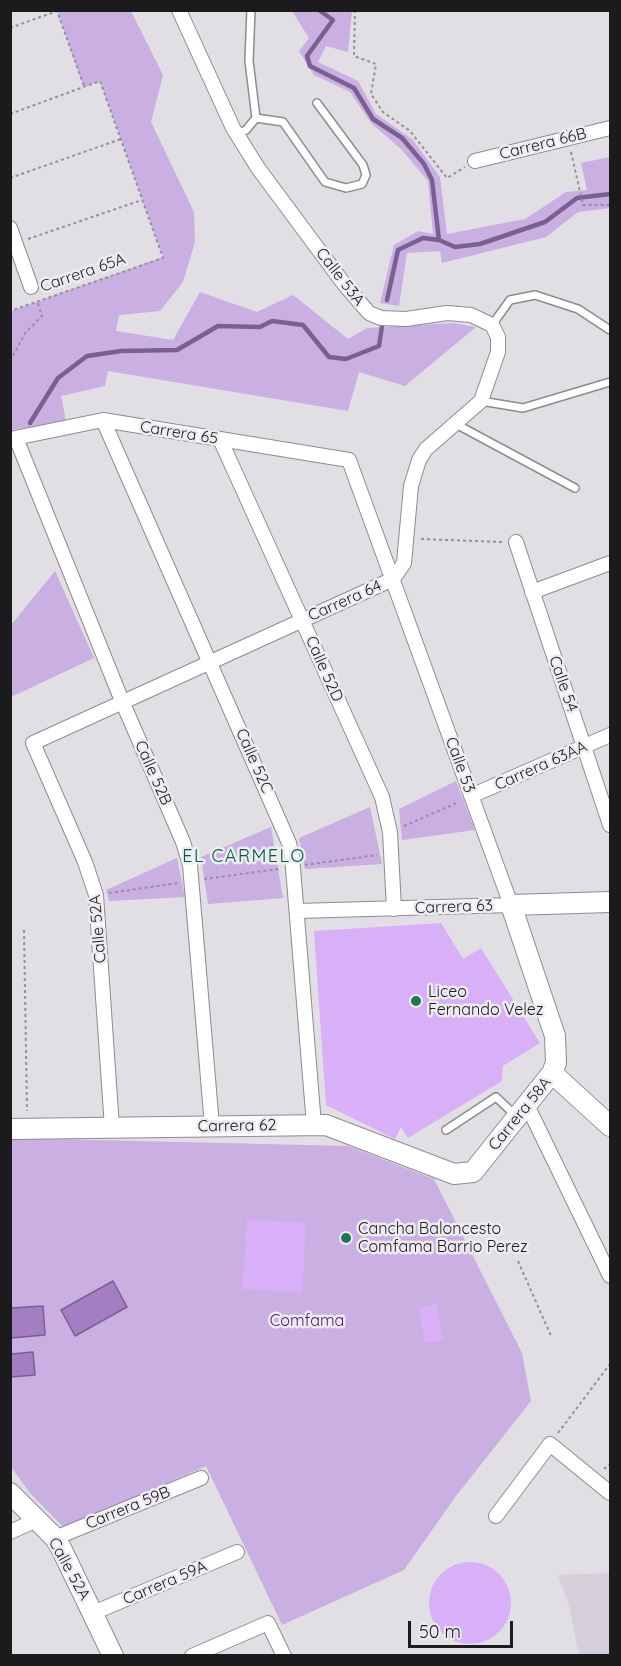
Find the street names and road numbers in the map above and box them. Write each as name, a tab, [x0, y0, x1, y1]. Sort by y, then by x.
street label: Carrera 66B	[498, 124, 588, 164]
street label: Calle 53A	[311, 244, 369, 310]
street label: Carrera 65A	[38, 249, 128, 297]
street label: Carrera 65	[139, 417, 219, 449]
street label: Carrera 64	[305, 576, 385, 626]
street label: Calle 52D	[301, 633, 347, 705]
street label: Calle 54	[544, 653, 582, 715]
street label: Calle 52C	[231, 726, 277, 796]
street label: Calle 53	[441, 735, 479, 795]
street label: Carrera 63AA	[492, 737, 590, 795]
street label: Calle 52B	[130, 738, 176, 808]
street label: Calle 52A	[85, 894, 111, 964]
street label: Carrera 63	[415, 896, 493, 918]
street label: Carrera 58A	[485, 1073, 555, 1155]
street label: Carrera 62	[198, 1116, 276, 1136]
street label: Carrera 59B	[83, 1482, 173, 1534]
street label: Calle 52A	[44, 1534, 94, 1604]
street label: Carrera 59A	[120, 1557, 210, 1609]

